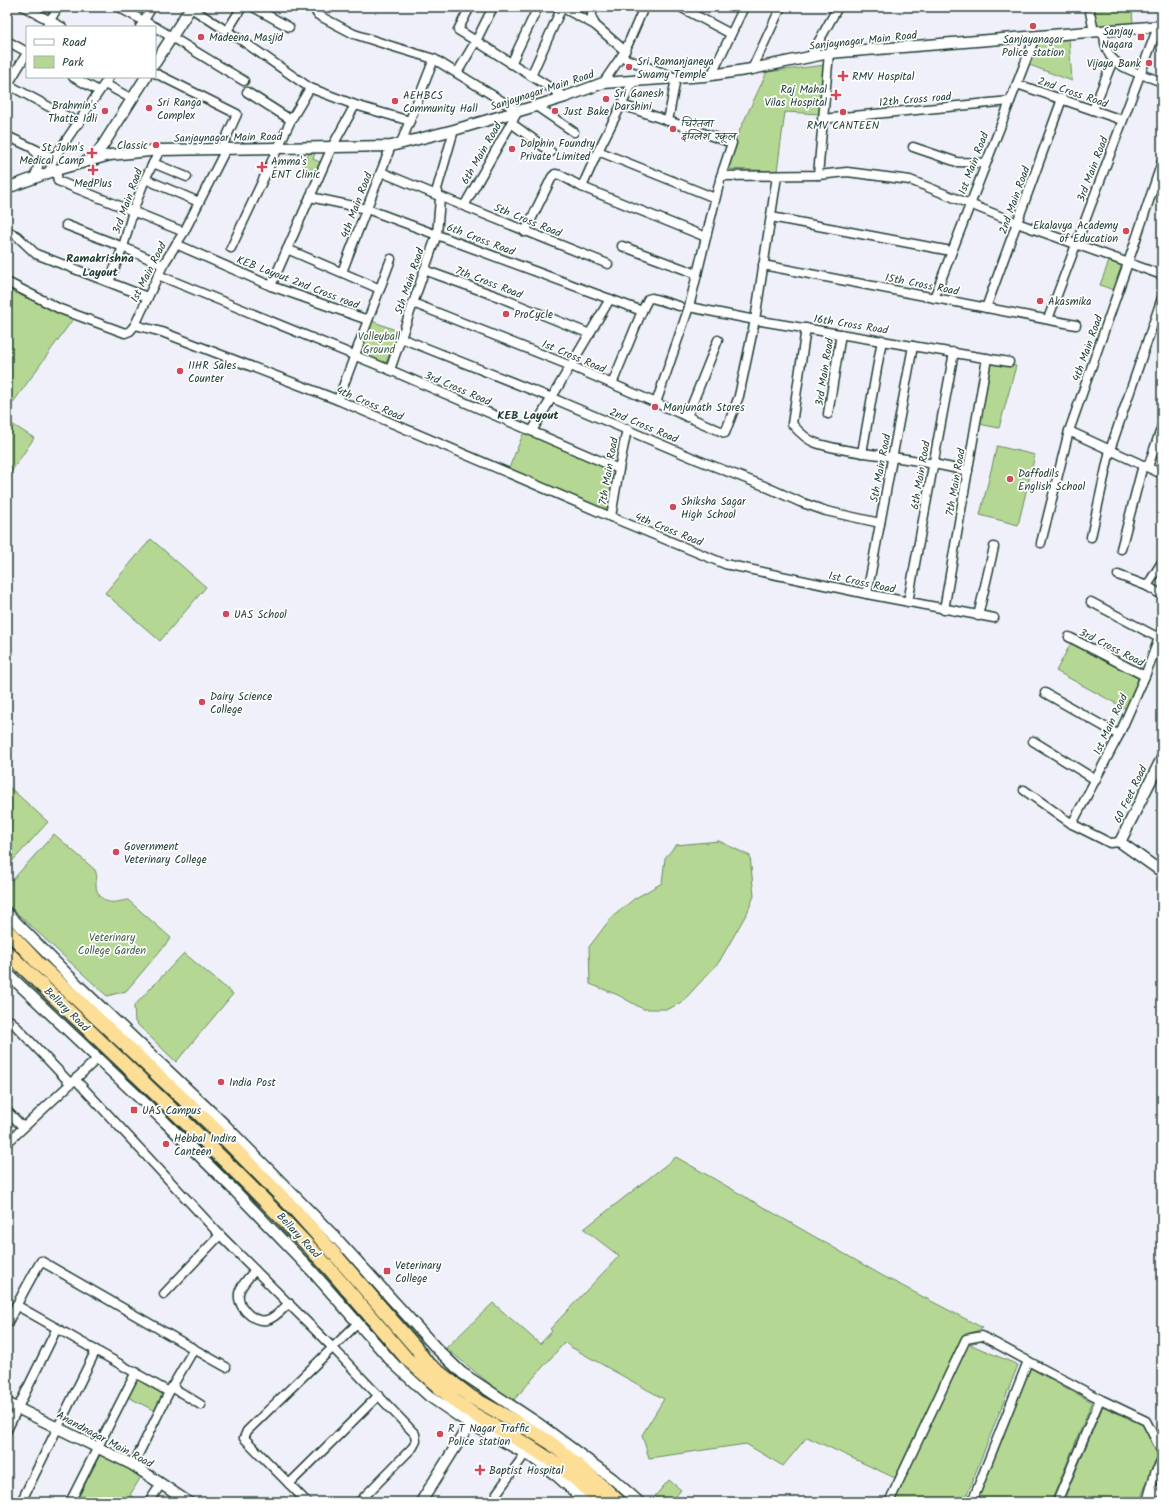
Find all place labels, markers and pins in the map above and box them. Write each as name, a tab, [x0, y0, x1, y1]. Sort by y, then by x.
marker: Sanjayanagar Police station	[1028, 21, 1038, 31]
place label: Sanjay Nagara	[1101, 23, 1134, 54]
place label: Madeena Masjid	[209, 29, 284, 47]
place label: Sanjayanagar Police station	[1002, 31, 1064, 62]
marker: Madeena Masjid	[196, 32, 206, 42]
marker: Sanjay Nagara	[1136, 32, 1146, 42]
place label: Sri Ramanjaneya Swamy Temple	[637, 53, 714, 84]
place label: Vijaya Bank	[1087, 55, 1142, 73]
marker: Vijaya Bank	[1144, 58, 1154, 68]
marker: Sri Ramanjaneya Swamy Temple	[624, 62, 634, 72]
place label: RMV Hospital	[852, 68, 915, 86]
marker: RMV Hospital	[837, 70, 849, 82]
place label: Raj Mahal Vilas Hospital	[765, 81, 827, 112]
place label: Sri Ganesh Darshini	[614, 85, 664, 116]
place label: AEHBCS Community Hall	[403, 87, 478, 118]
marker: Raj Mahal Vilas Hospital	[830, 89, 842, 101]
place label: Sri Ranga Complex	[157, 94, 201, 125]
marker: Sri Ganesh Darshini	[601, 94, 611, 104]
marker: AEHBCS Community Hall	[390, 96, 400, 106]
place label: Brahmin's Thatte Idli	[48, 97, 97, 128]
marker: Sri Ranga Complex	[144, 103, 154, 113]
place label: Just Bake	[563, 103, 609, 121]
marker: Brahmin's Thatte Idli	[100, 106, 110, 116]
marker: Just Bake	[550, 106, 560, 116]
marker: RMV CANTEEN	[838, 107, 848, 117]
place label: चिरंतना इंग्लिश स्कूल	[681, 115, 738, 146]
place label: RMV CANTEEN	[807, 117, 880, 135]
marker: चिरंतना इंग्लिश स्कूल	[668, 124, 678, 134]
place label: Dolphin Foundry Private Limited	[520, 135, 596, 166]
place label: Classic	[117, 137, 148, 155]
place label: St John's Medical Camp	[19, 139, 85, 170]
marker: Classic	[151, 140, 161, 150]
marker: Dolphin Foundry Private Limited	[507, 144, 517, 154]
marker: St John's Medical Camp	[87, 148, 97, 158]
place label: Amma's ENT Clinic	[271, 153, 321, 184]
marker: Amma's ENT Clinic	[256, 161, 268, 173]
marker: MedPlus	[88, 165, 98, 175]
place label: MedPlus	[74, 175, 112, 193]
place label: Ekalavya Academy of Education	[1033, 217, 1119, 248]
marker: Ekalavya Academy of Education	[1121, 226, 1131, 236]
place label: Akasmika	[1048, 293, 1091, 311]
marker: Akasmika	[1035, 296, 1045, 306]
place label: ProCycle	[514, 306, 553, 324]
marker: ProCycle	[501, 309, 511, 319]
place label: IIHR Sales Counter	[188, 357, 237, 388]
marker: IIHR Sales Counter	[175, 366, 185, 376]
place label: Manjunath Stores	[663, 399, 745, 417]
marker: Manjunath Stores	[650, 402, 660, 412]
place label: Daffodils English School	[1018, 465, 1085, 496]
marker: Daffodils English School	[1005, 474, 1015, 484]
place label: Shiksha Sagar High School	[681, 493, 747, 524]
marker: Shiksha Sagar High School	[668, 502, 678, 512]
place label: UAS School	[234, 606, 287, 624]
marker: UAS School	[221, 609, 231, 619]
place label: Dairy Science College	[210, 688, 272, 719]
marker: Dairy Science College	[197, 697, 207, 707]
place label: Government Veterinary College	[124, 838, 207, 869]
marker: Government Veterinary College	[111, 847, 121, 857]
place label: India Post	[229, 1074, 277, 1092]
marker: India Post	[216, 1077, 226, 1087]
place label: UAS Campus	[142, 1102, 202, 1120]
marker: UAS Campus	[129, 1105, 139, 1115]
place label: Hebbal Indira Canteen	[174, 1130, 236, 1161]
marker: Hebbal Indira Canteen	[161, 1139, 171, 1149]
place label: Veterinary College	[395, 1257, 442, 1288]
marker: Veterinary College	[382, 1266, 392, 1276]
place label: R T Nagar Traffic Police station	[448, 1420, 530, 1451]
marker: R T Nagar Traffic Police station	[435, 1429, 445, 1439]
place label: Baptist Hospital	[489, 1462, 564, 1480]
marker: Baptist Hospital	[474, 1464, 486, 1476]

